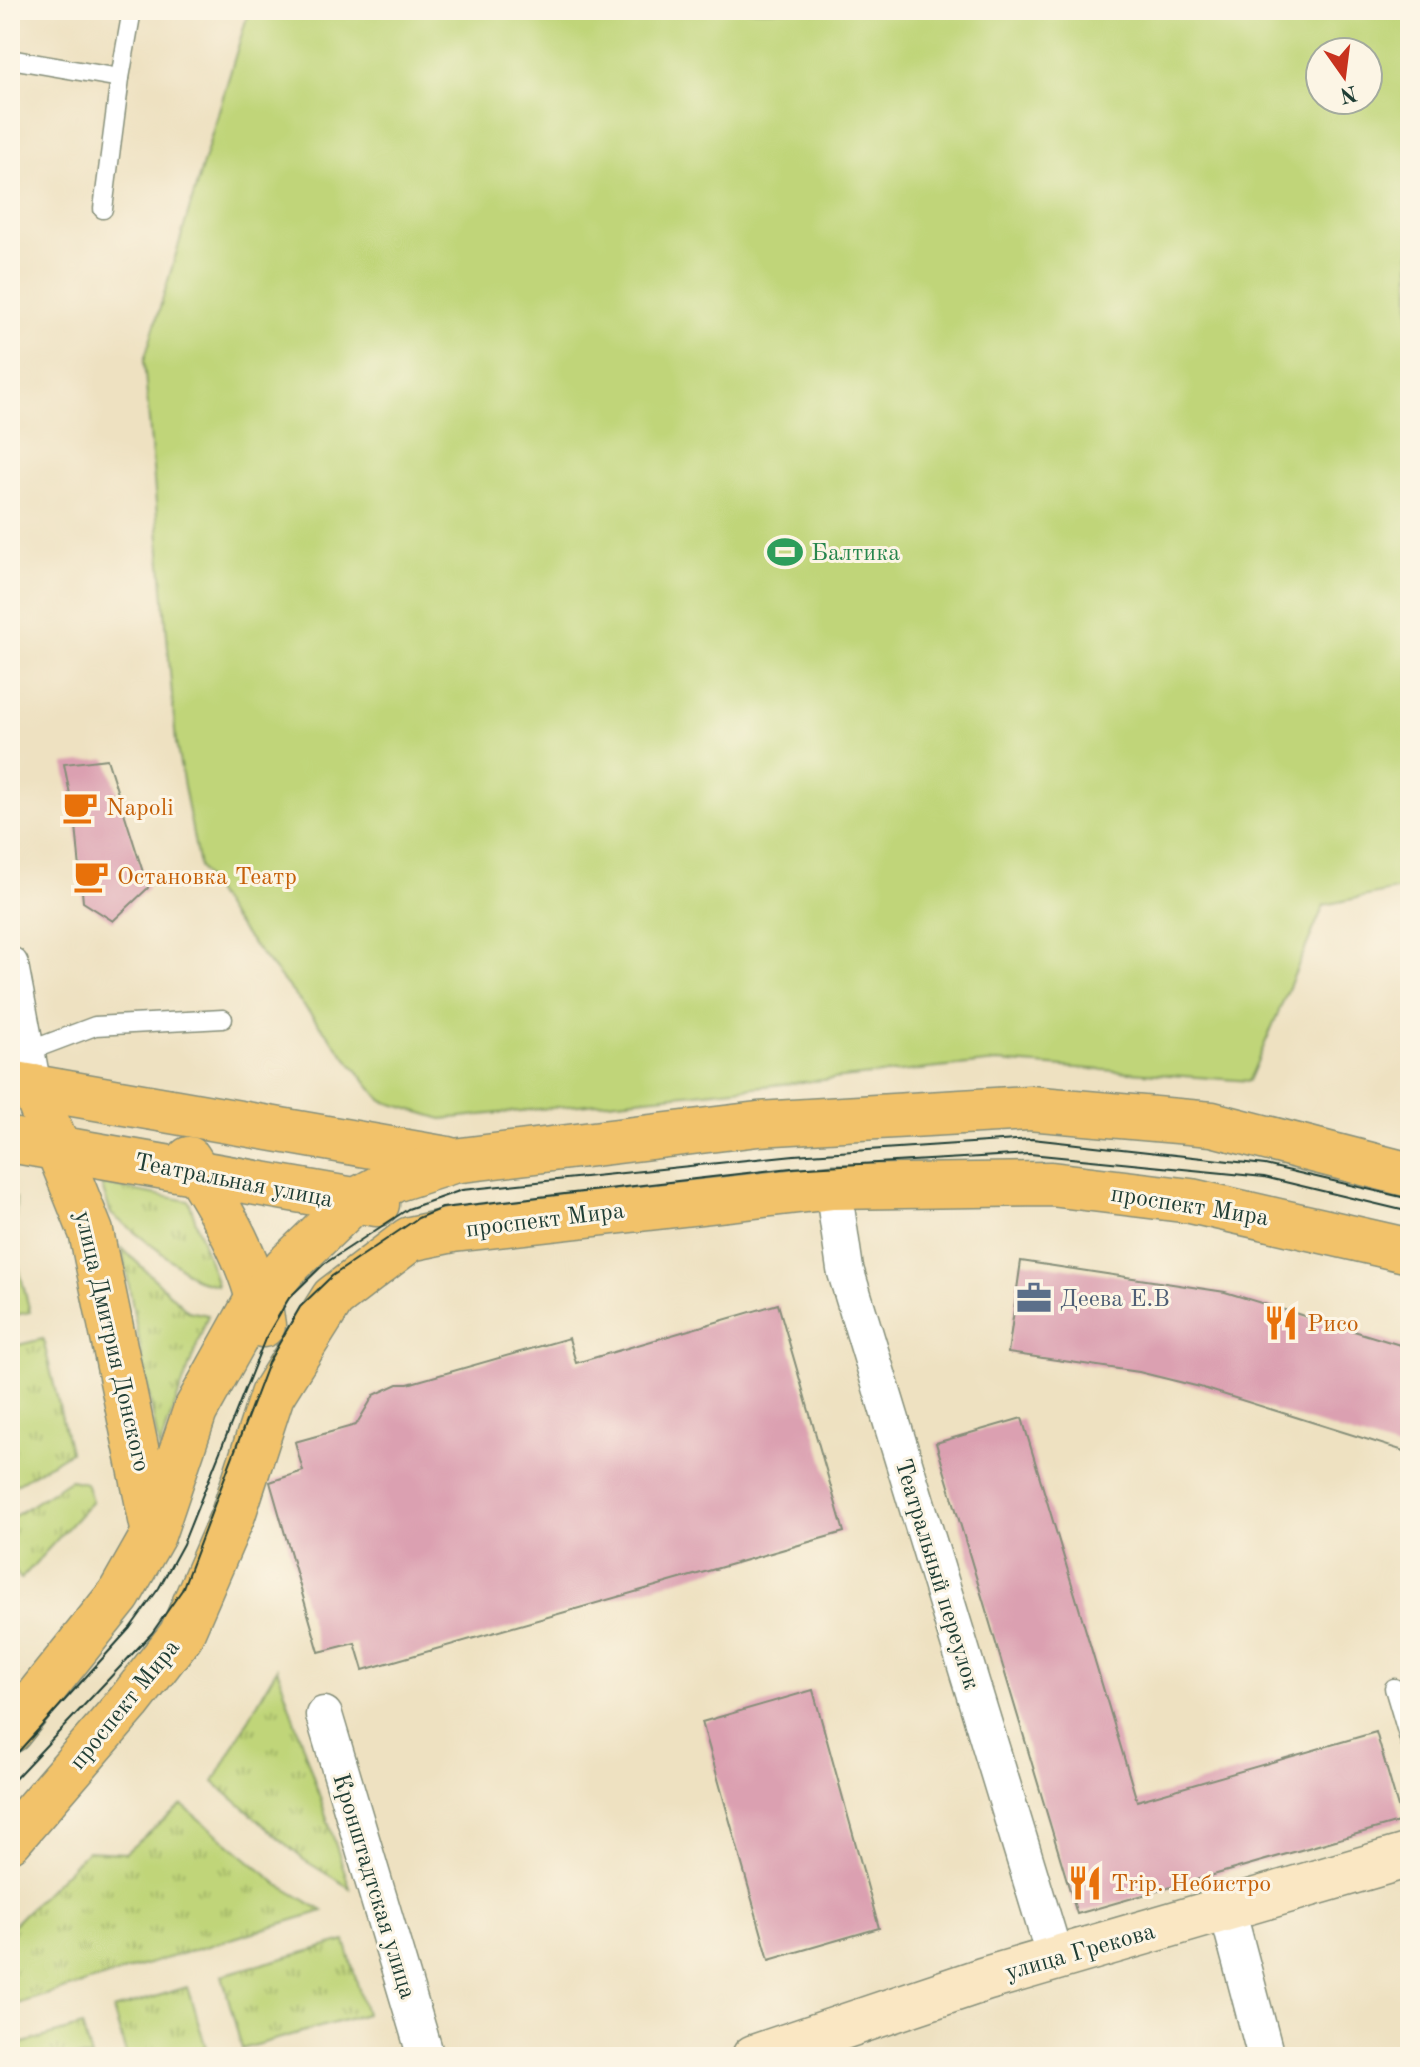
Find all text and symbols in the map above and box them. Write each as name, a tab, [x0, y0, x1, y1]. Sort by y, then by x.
north arrow	[1304, 36, 1384, 116]
text: N	[1337, 81, 1359, 106]
sports icon: Балтика	[766, 533, 804, 571]
place label: Балтика	[811, 542, 900, 566]
cafe icon: Napoli	[61, 788, 99, 826]
place label: Napoli	[106, 797, 174, 821]
cafe icon: Остановка Театр	[72, 857, 110, 895]
place label: Остановка Театр	[117, 866, 297, 890]
street label: Театральная улица	[132, 1151, 335, 1213]
street label: проспект Мира	[1109, 1183, 1270, 1231]
street label: проспект Мира	[465, 1199, 626, 1243]
street label: улица Дмитрия Донского	[69, 1209, 153, 1474]
office icon: Деева Е.В	[1015, 1279, 1053, 1317]
place label: Деева Е.В	[1060, 1288, 1170, 1312]
restaurant icon: Рисо	[1262, 1304, 1300, 1342]
place label: Рисо	[1307, 1313, 1359, 1337]
street label: Театральный переулок	[890, 1456, 983, 1693]
street label: проспект Мира	[66, 1636, 185, 1775]
street label: Кронштадтская улица	[327, 1771, 419, 2002]
restaurant icon: Trip. Небистро	[1066, 1864, 1104, 1902]
place label: Trip. Небистро	[1111, 1873, 1271, 1897]
street label: улица Грекова	[1003, 1920, 1158, 1986]

